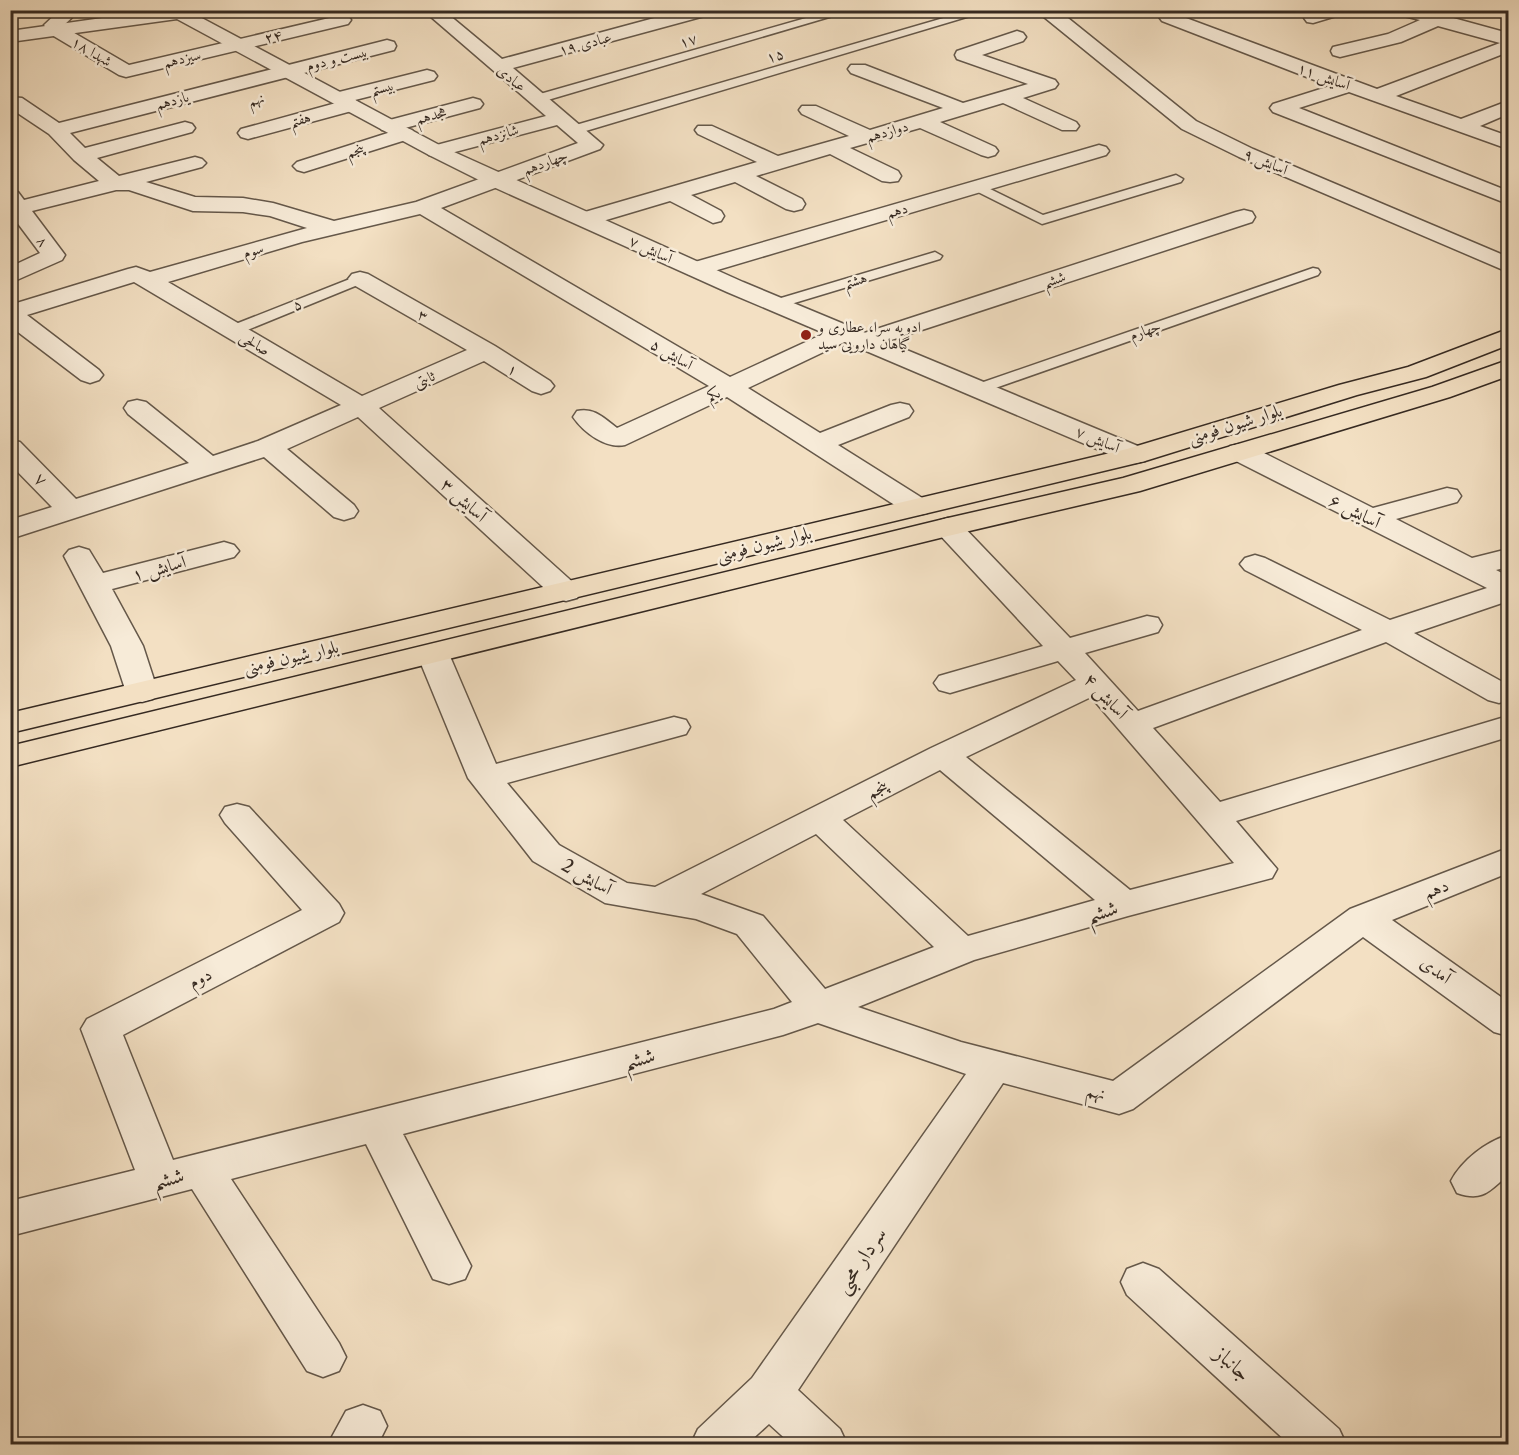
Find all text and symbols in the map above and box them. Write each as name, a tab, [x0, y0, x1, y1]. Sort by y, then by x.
street label: ۲۴	[262, 25, 284, 47]
street label: عبادی ۱۹	[556, 27, 614, 59]
street label: ۱۷	[677, 28, 699, 52]
street label: شهدا ۱۸	[68, 32, 116, 71]
street label: بیست و دوم	[304, 41, 371, 79]
street label: ۱۵	[764, 43, 786, 67]
street label: سیزدهم	[161, 44, 204, 76]
street label: آسایش ۱۱	[1295, 58, 1354, 96]
street label: عبادی	[493, 60, 531, 96]
street label: بیستم	[368, 75, 397, 105]
street label: یازدهم	[153, 86, 193, 118]
street label: نهم	[246, 88, 267, 115]
street label: هجدهم	[413, 102, 450, 133]
street label: هفتم	[287, 107, 314, 137]
street label: دوازدهم	[864, 116, 912, 151]
street label: شانزدهم	[476, 119, 522, 153]
street label: پنجم	[343, 138, 370, 167]
street label: آسایش ۹	[1241, 143, 1292, 180]
street label: چهاردهم	[520, 145, 572, 184]
street label: دهم	[884, 198, 911, 227]
street label: آسایش ۷	[626, 231, 677, 269]
street label: ۸	[33, 232, 53, 250]
street label: سوم	[240, 238, 267, 266]
street label: ششم	[1040, 266, 1070, 297]
street label: هشتم	[841, 267, 871, 298]
street label: ۵	[289, 294, 305, 314]
street label: ۳	[414, 305, 432, 325]
street label: چهارم	[1127, 316, 1164, 348]
place label: ادویه سرا، عطاری و گیاهان دارویی سید	[816, 317, 921, 354]
street label: صالحی	[235, 327, 274, 361]
marker: ادویه سرا، عطاری و گیاهان دارویی سید	[799, 328, 813, 342]
street label: آسایش ۵	[647, 334, 698, 375]
street label: ۱	[504, 359, 522, 379]
street label: ثابتی	[410, 366, 438, 393]
street label: یکم	[703, 382, 726, 410]
street label: بلوار شیون فومنی	[1185, 399, 1285, 451]
street label: آسایش ۷	[1073, 421, 1124, 458]
street label: ۷	[29, 468, 53, 490]
street label: آسایش ۳	[436, 473, 493, 529]
street label: آسایش ۶	[1325, 489, 1386, 535]
street label: بلوار شیون فومنی	[714, 522, 814, 568]
street label: آسایش ۱	[130, 550, 191, 587]
street label: بلوار شیون فومنی	[241, 635, 341, 681]
street label: آسایش ۴	[1079, 668, 1134, 726]
street label: پنجم	[862, 774, 895, 809]
street label: آسایش 2	[557, 854, 618, 902]
street label: دهم	[1420, 874, 1454, 910]
street label: ششم	[1083, 895, 1123, 936]
street label: آمدی	[1416, 951, 1458, 990]
street label: دوم	[185, 963, 218, 998]
street label: ششم	[621, 1042, 660, 1083]
street label: نهم	[1083, 1079, 1108, 1111]
street label: ششم	[150, 1162, 189, 1203]
street label: سردار محبی	[829, 1222, 895, 1301]
street label: جانباز	[1208, 1339, 1256, 1386]

